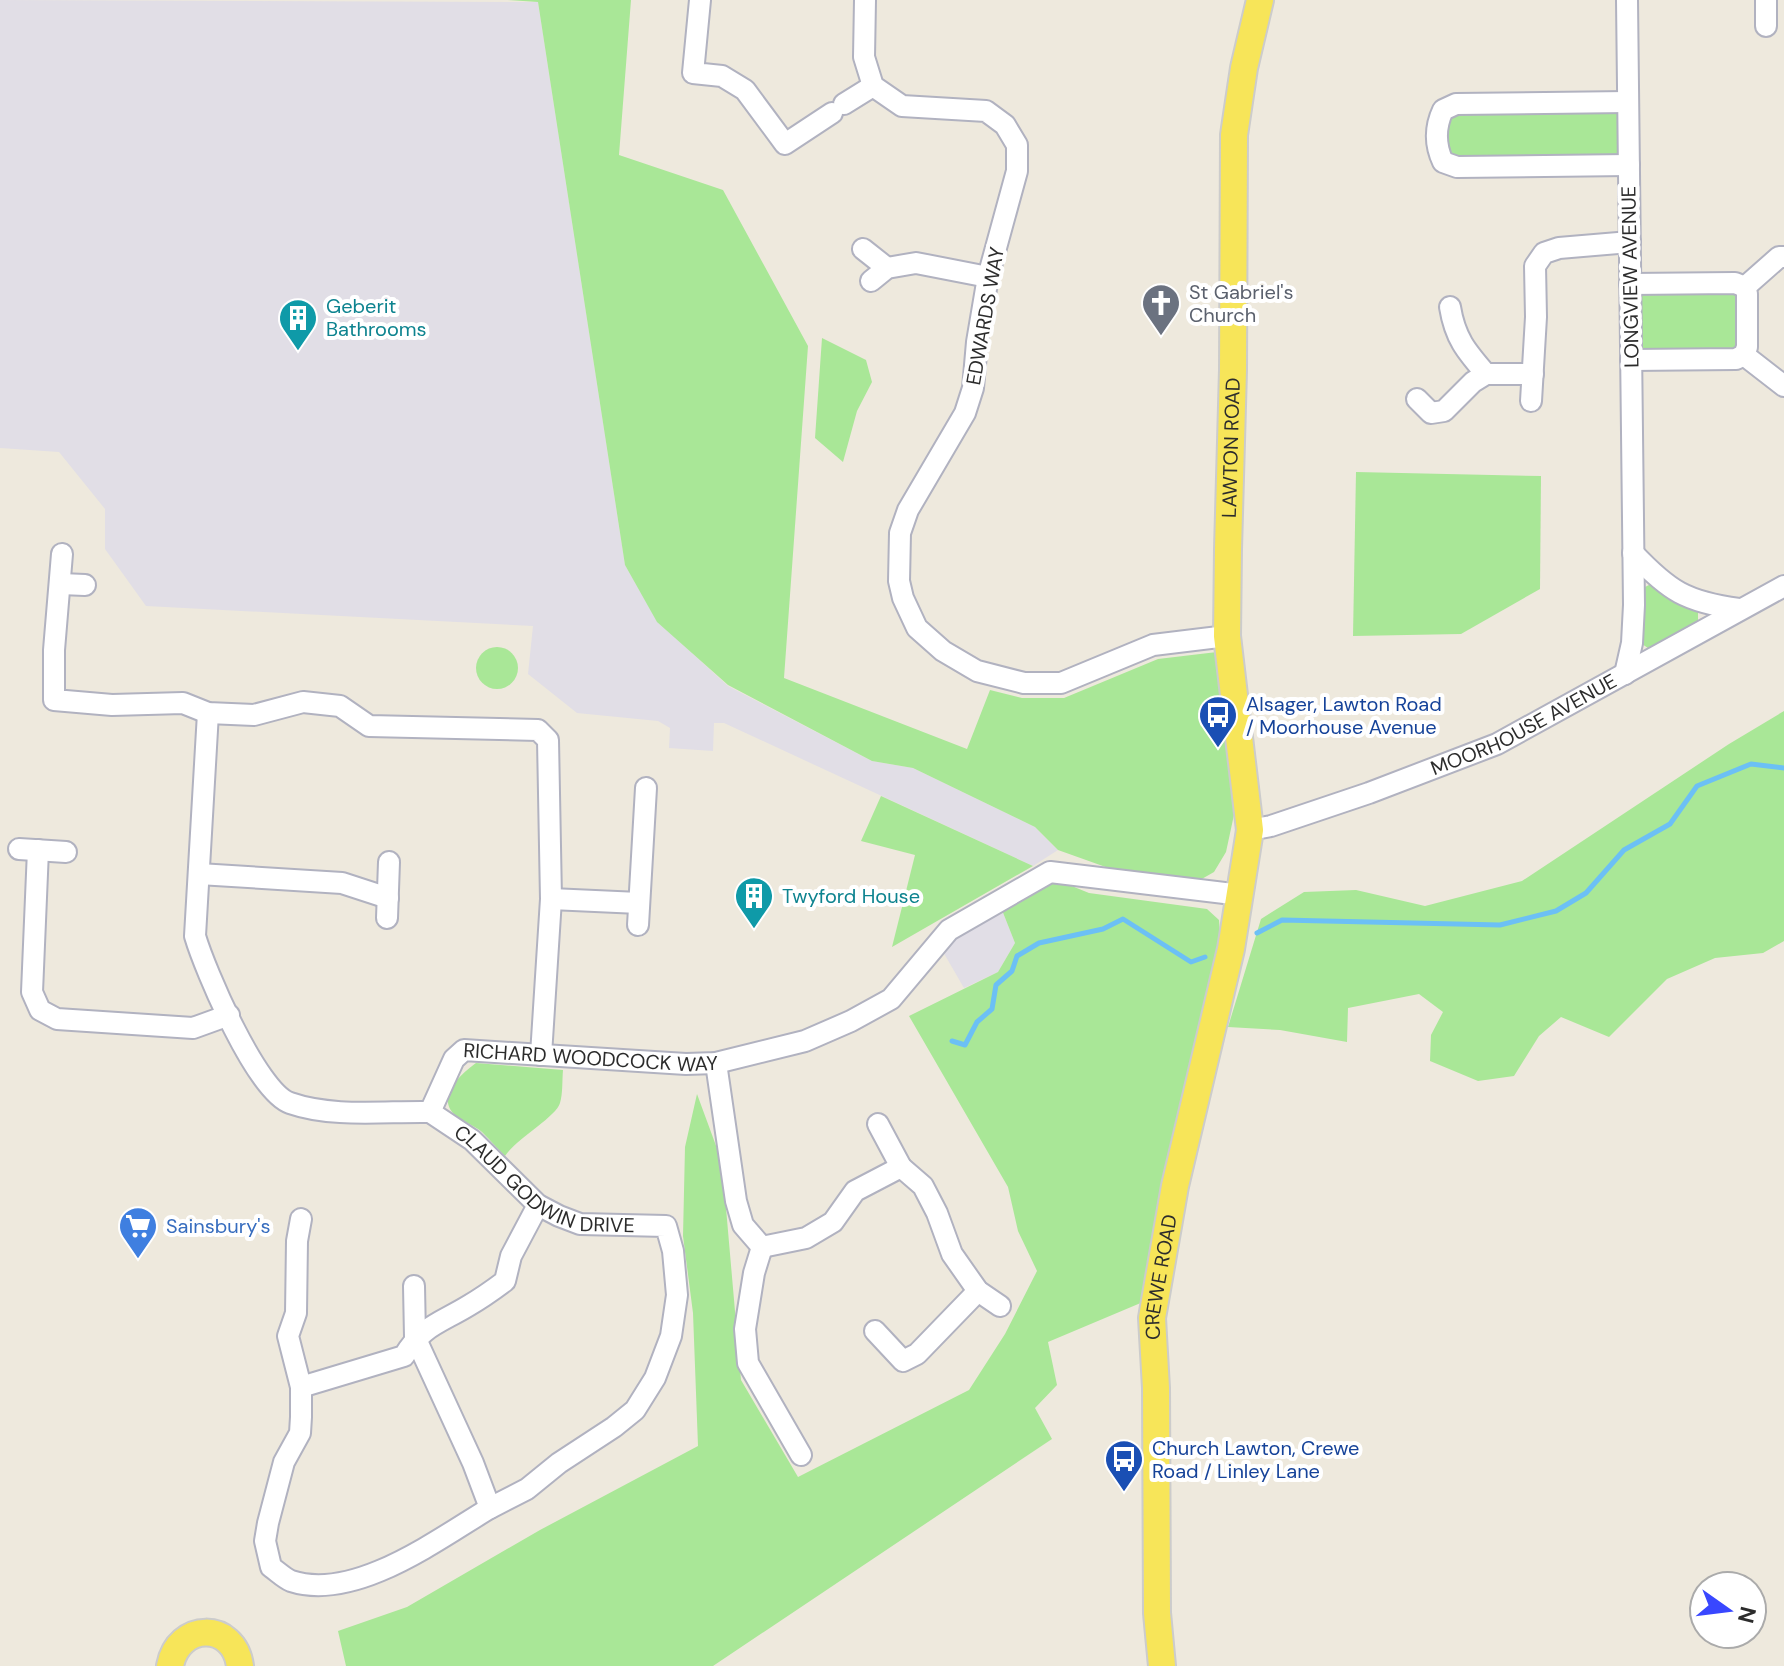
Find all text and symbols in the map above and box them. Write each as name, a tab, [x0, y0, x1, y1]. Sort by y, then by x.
street label: LONGVIEW AVENUE	[1615, 186, 1645, 368]
street label: EDWARDS WAY	[960, 245, 1010, 387]
place label: St Gabriel's Church	[1189, 279, 1294, 328]
church icon: St Gabriel's Church	[1140, 282, 1182, 337]
place label: Geberit Bathrooms	[326, 293, 427, 342]
building icon: Geberit Bathrooms	[277, 297, 319, 352]
street label: LAWTON ROAD	[1216, 377, 1246, 518]
street label: MOORHOUSE AVENUE	[1427, 668, 1621, 781]
place label: Alsager, Lawton Road / Moorhouse Avenue	[1246, 691, 1442, 740]
bus stop icon: Alsager, Lawton Road / Moorhouse Avenue	[1197, 694, 1239, 749]
building icon: Twyford House	[733, 875, 775, 930]
place label: Twyford House	[782, 883, 920, 909]
street label: RICHARD WOODCOCK WAY	[463, 1037, 719, 1078]
street label: CLAUD GODWIN DRIVE	[449, 1119, 635, 1238]
supermarket icon: Sainsbury's	[117, 1205, 159, 1260]
street label: CREWE ROAD	[1139, 1212, 1183, 1341]
place label: Sainsbury's	[166, 1213, 271, 1239]
place label: Church Lawton, Crewe Road / Linley Lane	[1152, 1435, 1359, 1484]
bus stop icon: Church Lawton, Crewe Road / Linley Lane	[1103, 1438, 1145, 1493]
north arrow	[1688, 1570, 1768, 1650]
text: N	[1731, 1603, 1763, 1626]

